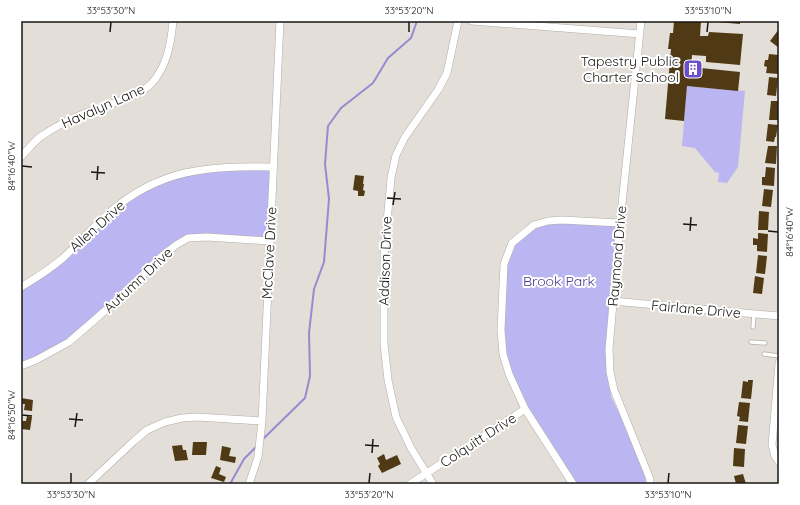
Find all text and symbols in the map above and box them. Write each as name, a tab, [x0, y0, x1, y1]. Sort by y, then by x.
text: 33°53'30"N	[87, 4, 135, 17]
text: 33°53'20"N	[384, 4, 434, 17]
text: 33°53'10"N	[684, 4, 732, 17]
place label: Tapestry Public Charter School	[580, 52, 679, 86]
building icon: Tapestry Public Charter School	[682, 58, 704, 80]
street label: Havalyn Lane	[59, 80, 147, 132]
text: 84°16'40"W	[5, 141, 18, 191]
street label: Allen Drive	[65, 196, 129, 256]
street label: Raymond Drive	[604, 205, 630, 307]
street label: McClave Drive	[258, 206, 280, 300]
text: 84°16'40"W	[783, 207, 796, 257]
street label: Addison Drive	[374, 216, 396, 306]
street label: Autumn Drive	[100, 243, 176, 317]
park label: Brook Park	[523, 272, 595, 290]
street label: Fairlane Drive	[651, 296, 742, 322]
text: 84°16'50"W	[5, 390, 18, 440]
street label: Colquitt Drive	[437, 409, 520, 471]
text: 33°53'30"N	[47, 488, 95, 501]
text: 33°53'20"N	[344, 488, 394, 501]
text: 33°53'10"N	[644, 488, 692, 501]

